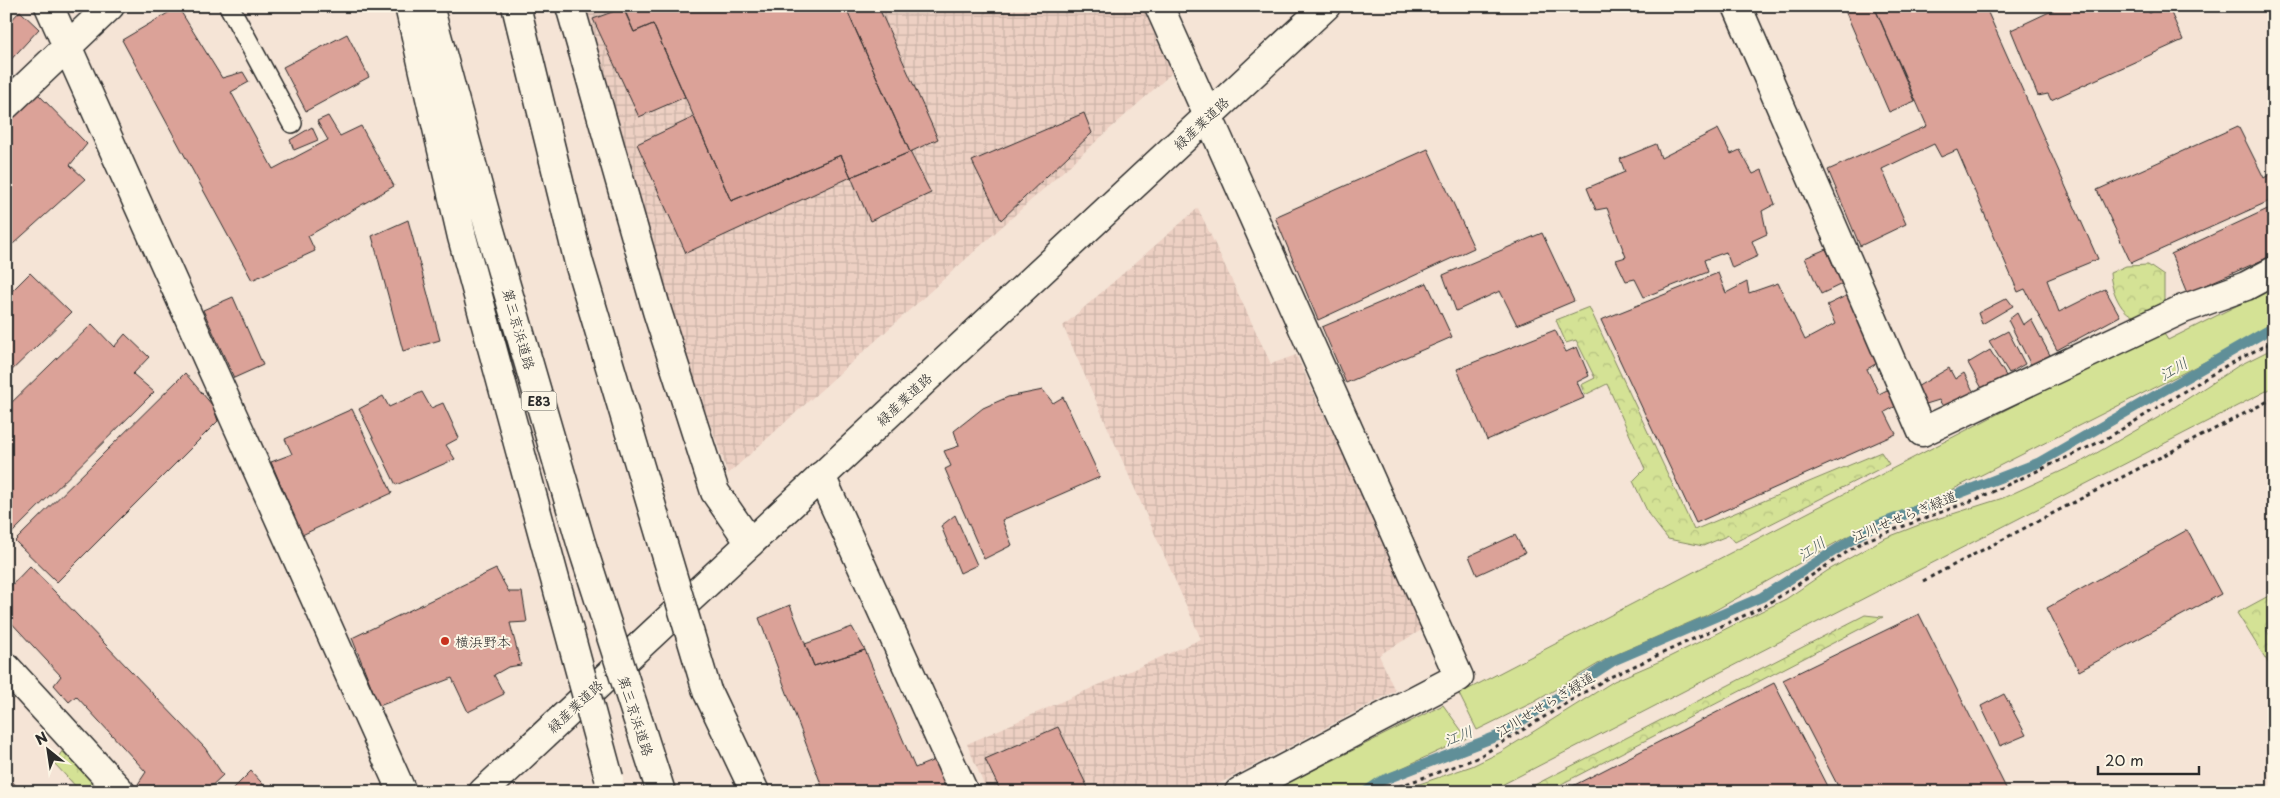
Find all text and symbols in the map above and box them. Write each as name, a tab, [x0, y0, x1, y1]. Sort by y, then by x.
street label: 緑産業道路	[1168, 91, 1234, 155]
street label: 第三京浜道路	[497, 286, 541, 372]
water label: 江川	[2154, 351, 2192, 385]
street label: 緑産業道路	[871, 367, 937, 431]
road number: E83	[522, 392, 556, 411]
street label: 江川せせらぎ緑道	[1848, 485, 1960, 547]
water label: 江川	[1792, 530, 1830, 566]
place label: 横浜野本	[455, 631, 511, 652]
marker: 横浜野本	[439, 635, 451, 647]
street label: 江川せせらぎ緑道	[1492, 666, 1598, 742]
street label: 第三京浜道路	[613, 673, 659, 759]
street label: 緑産業道路	[542, 674, 608, 738]
water label: 江川	[1440, 719, 1476, 751]
north arrow	[22, 726, 72, 776]
text: N	[31, 726, 51, 750]
scale bar	[2098, 743, 2199, 775]
text: 20 m	[2105, 748, 2144, 771]

